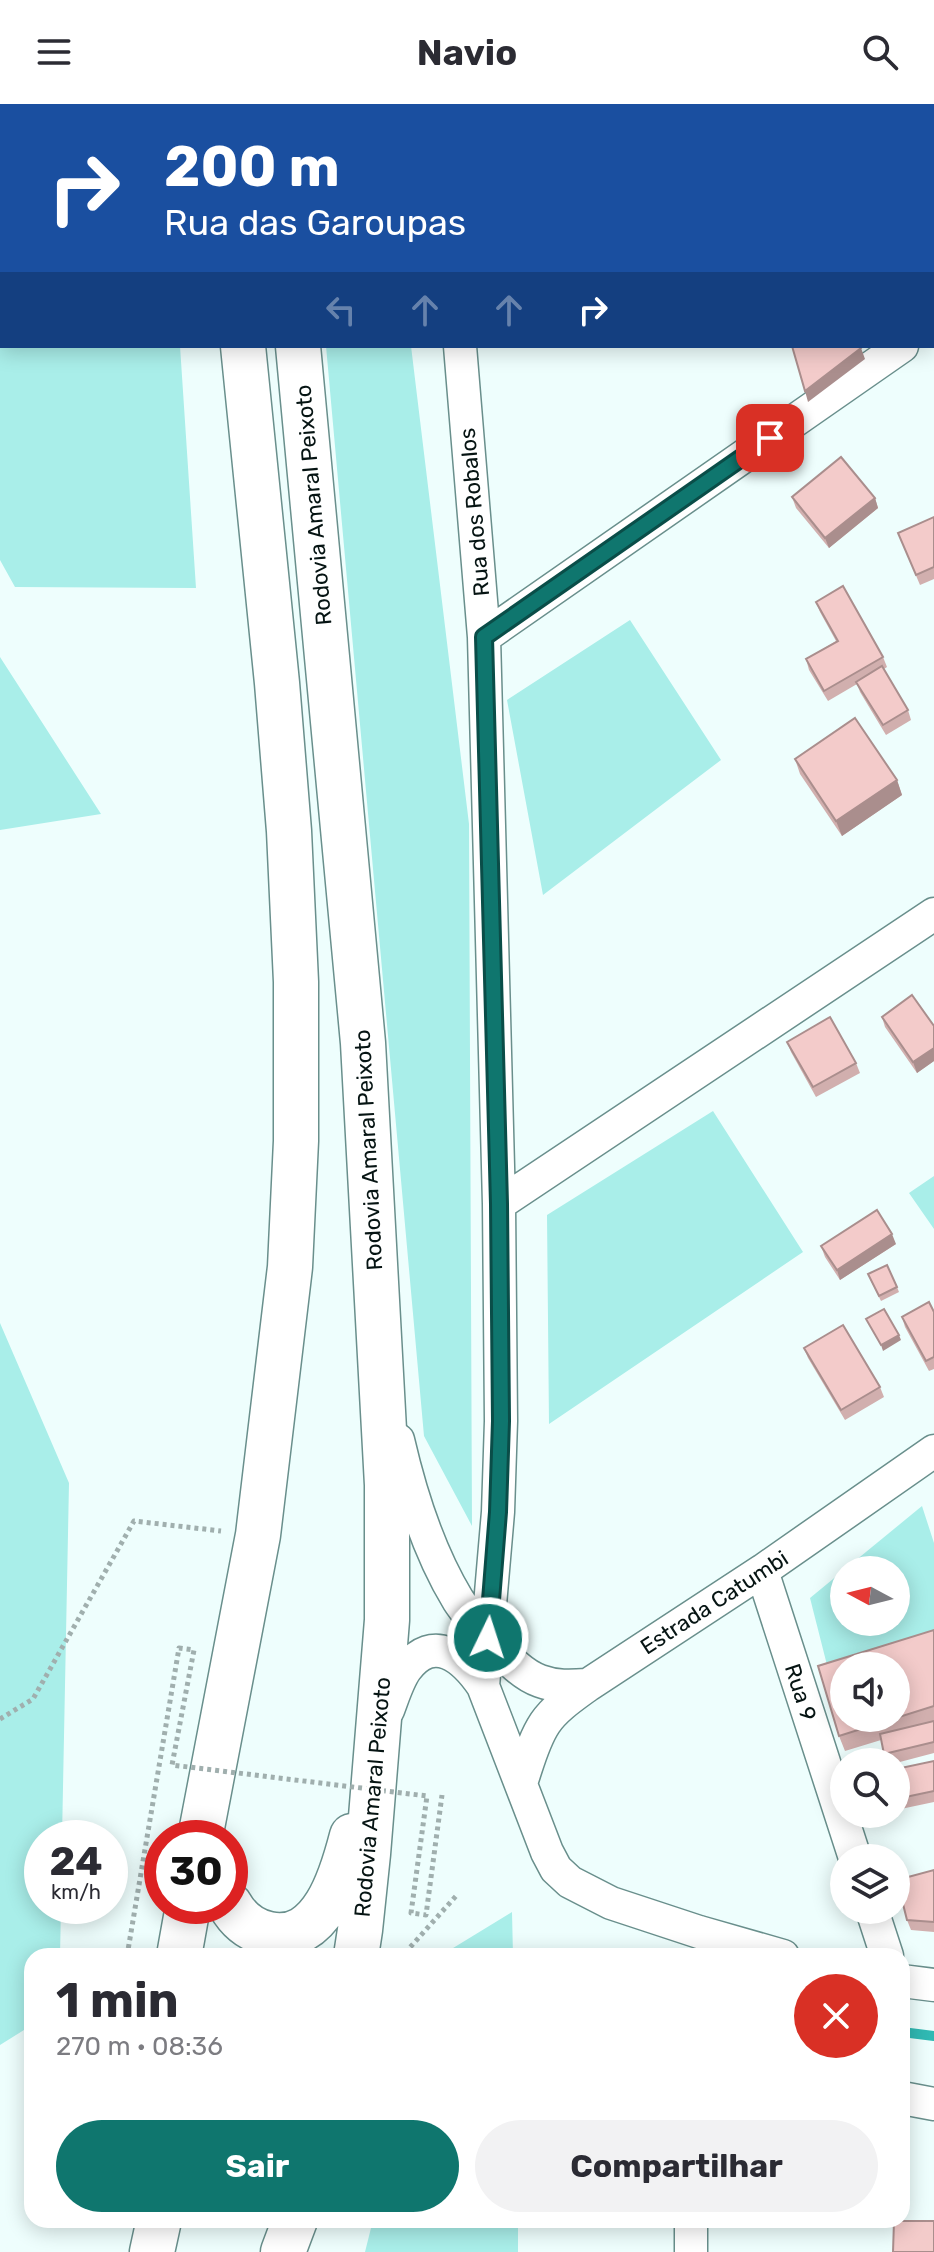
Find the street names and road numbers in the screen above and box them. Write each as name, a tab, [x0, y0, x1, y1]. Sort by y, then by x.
street label: Rodovia Amaral Peixoto	[290, 384, 337, 626]
street label: Rua dos Robalos	[454, 427, 495, 597]
street label: Rodovia Amaral Peixoto	[349, 1029, 388, 1271]
street label: Estrada Catumbi	[635, 1545, 793, 1660]
street label: Rua 9	[779, 1660, 822, 1724]
street label: Rodovia Amaral Peixoto	[349, 1676, 396, 1918]

